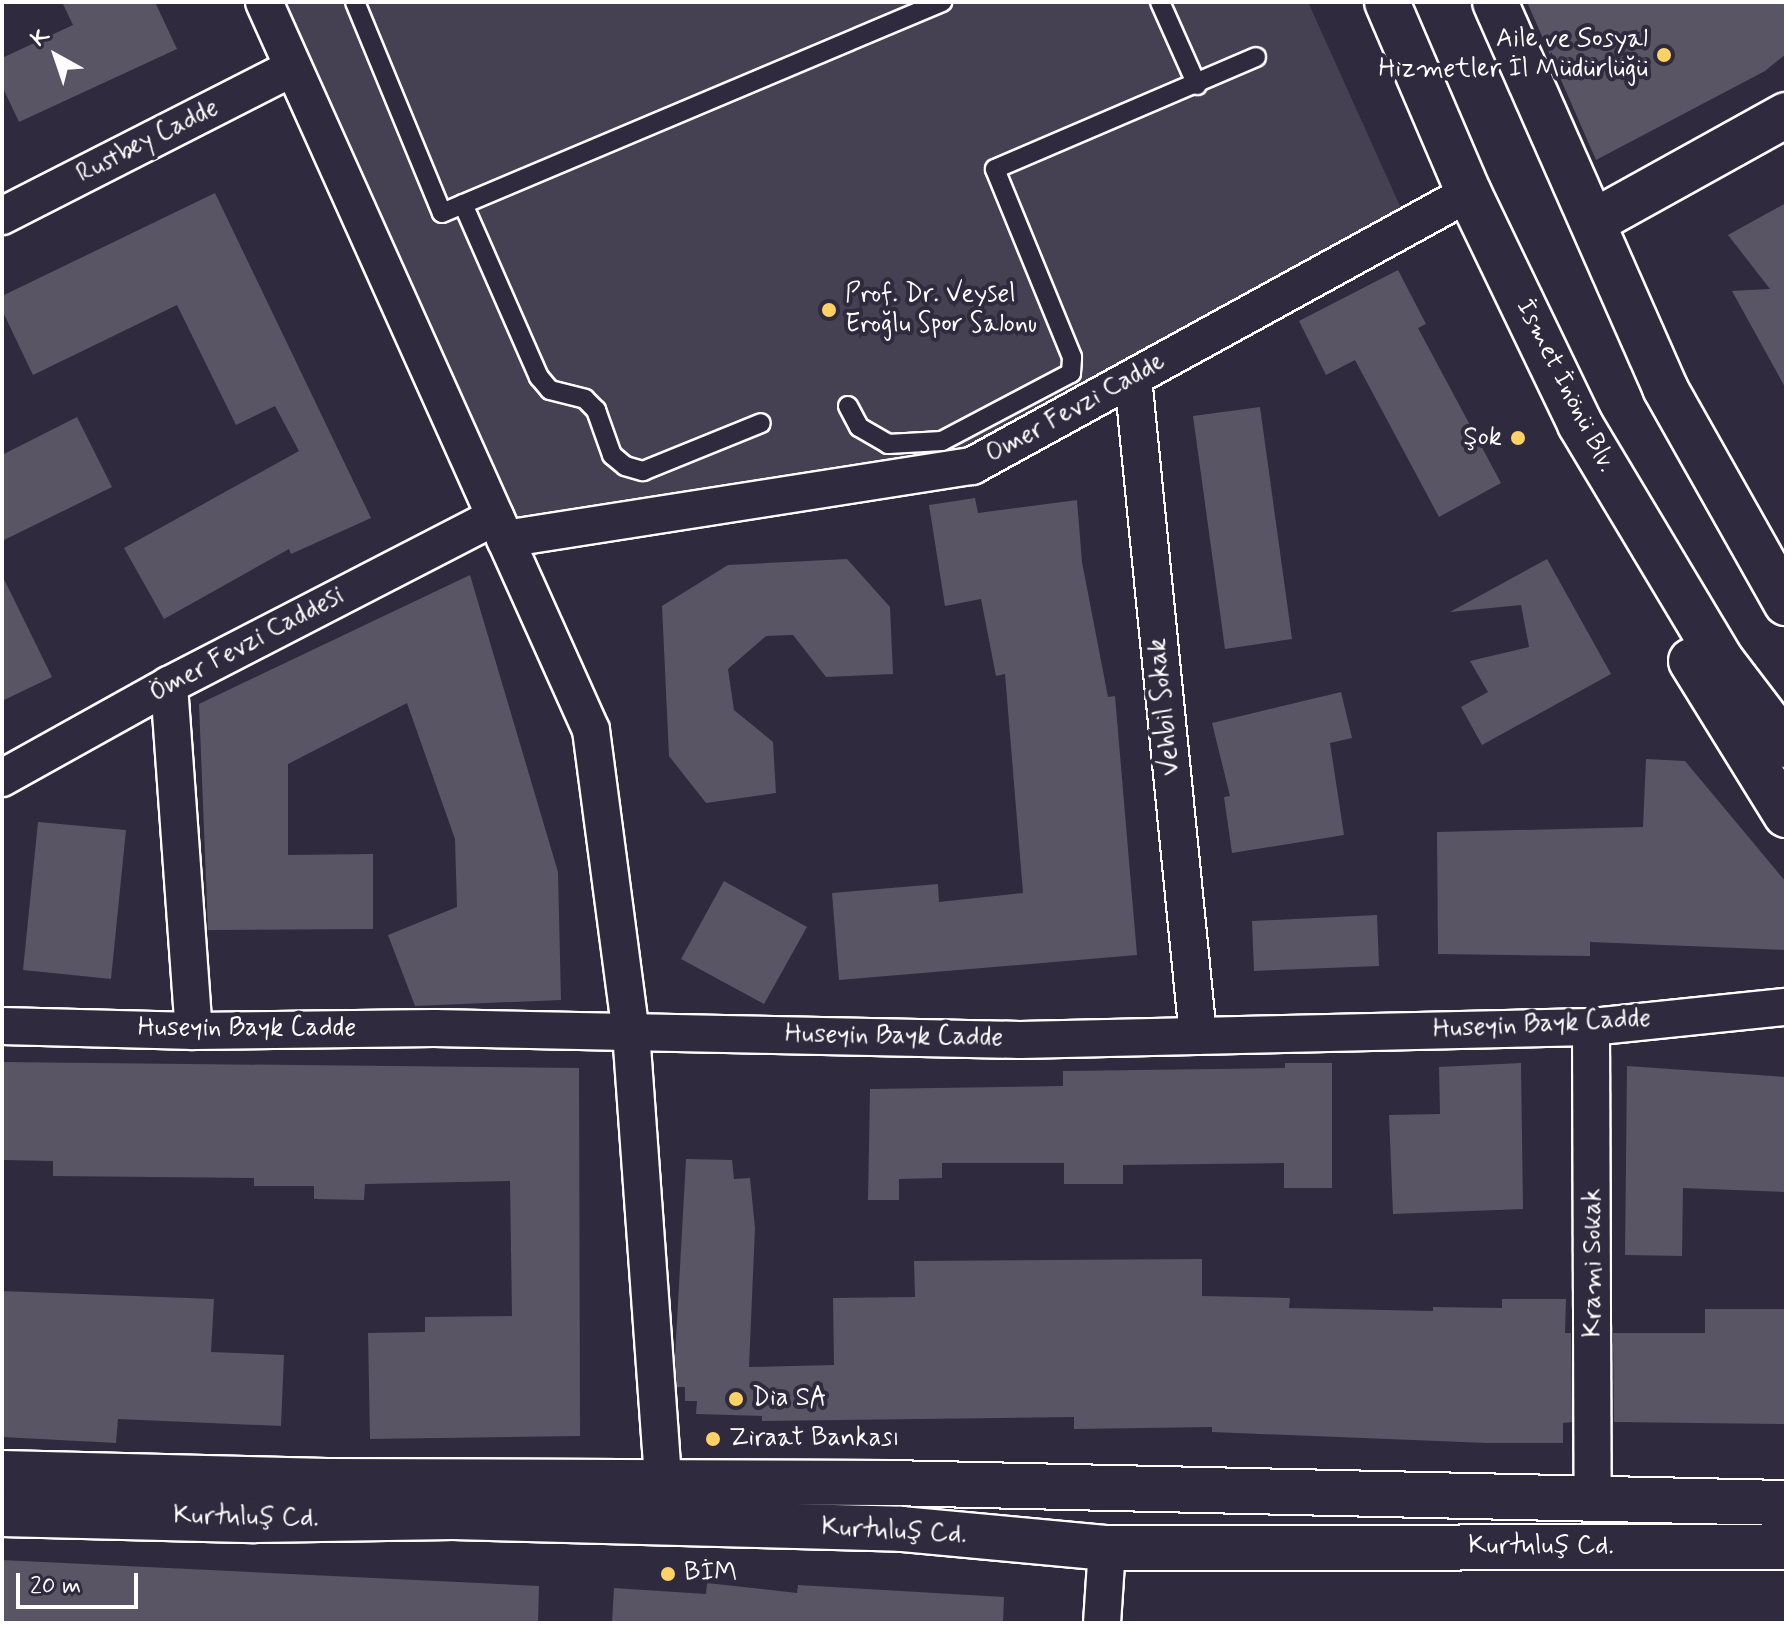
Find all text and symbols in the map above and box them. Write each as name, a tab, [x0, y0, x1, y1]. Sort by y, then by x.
north arrow	[16, 16, 96, 96]
text: K	[26, 22, 56, 53]
place label: Aile ve Sosyal Hizmetler İl Müdürlüğü	[1380, 24, 1648, 86]
marker: Aile ve Sosyal Hizmetler İl Müdürlüğü	[1655, 46, 1673, 64]
street label: Rustbey Cadde	[70, 92, 226, 192]
place label: Prof. Dr. Veysel Eroğlu Spor Salonu	[845, 279, 1053, 340]
street label: İsmet İnönü Blv.	[1508, 294, 1622, 478]
marker: Prof. Dr. Veysel Eroğlu Spor Salonu	[820, 301, 838, 319]
street label: Omer Fevzi Cadde	[980, 346, 1172, 472]
place label: Şok	[1463, 422, 1502, 454]
marker: Şok	[1509, 429, 1527, 447]
street label: Ömer Fevzi Caddesi	[142, 579, 352, 711]
street label: Vehbil Sokak	[1142, 635, 1188, 779]
street label: Huseyin Bayk Cadde	[1429, 1004, 1655, 1046]
street label: Huseyin Bayk Cadde	[135, 1013, 359, 1045]
street label: Huseyin Bayk Cadde	[782, 1019, 1006, 1055]
street label: Krami Sokak	[1578, 1188, 1610, 1338]
place label: Dia SA	[752, 1383, 827, 1415]
marker: Dia SA	[727, 1390, 745, 1408]
place label: Ziraat Bankası	[729, 1423, 900, 1455]
marker: Ziraat Bankası	[704, 1430, 722, 1448]
street label: Kurtuluş Cd.	[173, 1501, 319, 1535]
street label: Kurtuluş Cd.	[820, 1513, 968, 1551]
street label: Kurtuluş Cd.	[1468, 1531, 1614, 1563]
scale bar	[20, 1557, 142, 1607]
place label: BİM	[684, 1558, 737, 1590]
marker: BİM	[659, 1565, 677, 1583]
text: 20 m	[30, 1571, 81, 1602]

